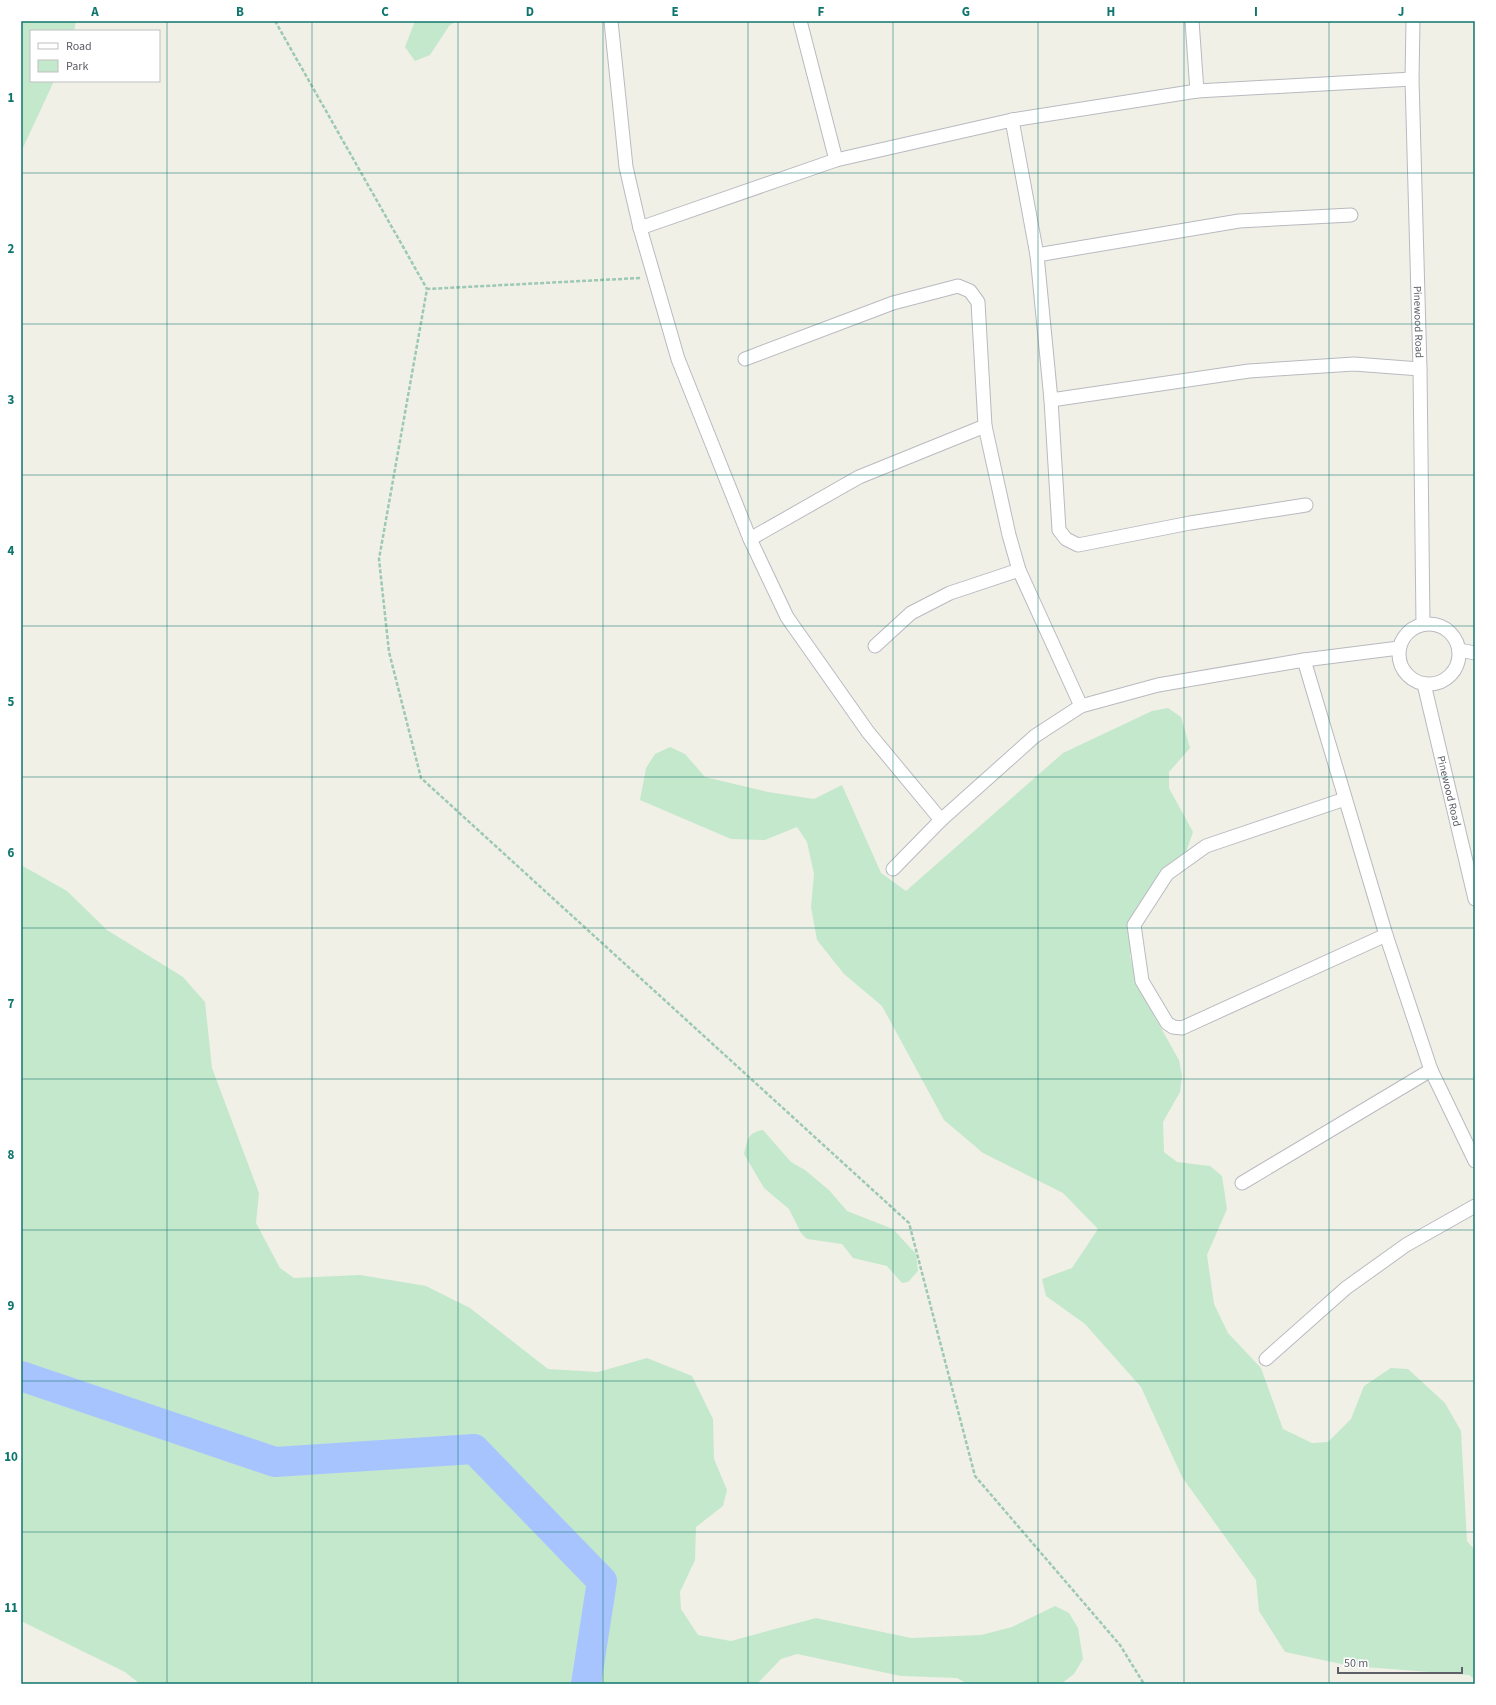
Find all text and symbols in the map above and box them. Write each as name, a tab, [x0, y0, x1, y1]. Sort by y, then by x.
text: A	[90, 3, 99, 21]
text: B	[236, 3, 244, 21]
text: C	[381, 3, 389, 21]
text: D	[526, 3, 534, 21]
text: E	[671, 3, 679, 21]
text: F	[818, 3, 825, 21]
text: G	[962, 3, 970, 21]
text: H	[1107, 3, 1115, 21]
text: I	[1254, 3, 1258, 21]
text: J	[1398, 3, 1404, 21]
legend	[30, 30, 160, 82]
text: Road	[66, 38, 92, 55]
text: Park	[66, 58, 88, 75]
text: 1	[8, 89, 15, 107]
text: 2	[8, 240, 15, 258]
street label: Pinewood Road	[1410, 286, 1427, 358]
text: 3	[8, 391, 15, 409]
text: 4	[8, 542, 15, 560]
text: 5	[8, 693, 15, 711]
street label: Pinewood Road	[1433, 754, 1465, 828]
text: 6	[8, 844, 15, 862]
text: 7	[8, 995, 15, 1013]
text: 8	[8, 1146, 15, 1164]
text: 9	[8, 1297, 15, 1315]
text: 10	[4, 1448, 18, 1466]
text: 11	[4, 1599, 18, 1617]
scale bar	[1338, 1649, 1462, 1675]
text: 50 m	[1344, 1655, 1368, 1672]

